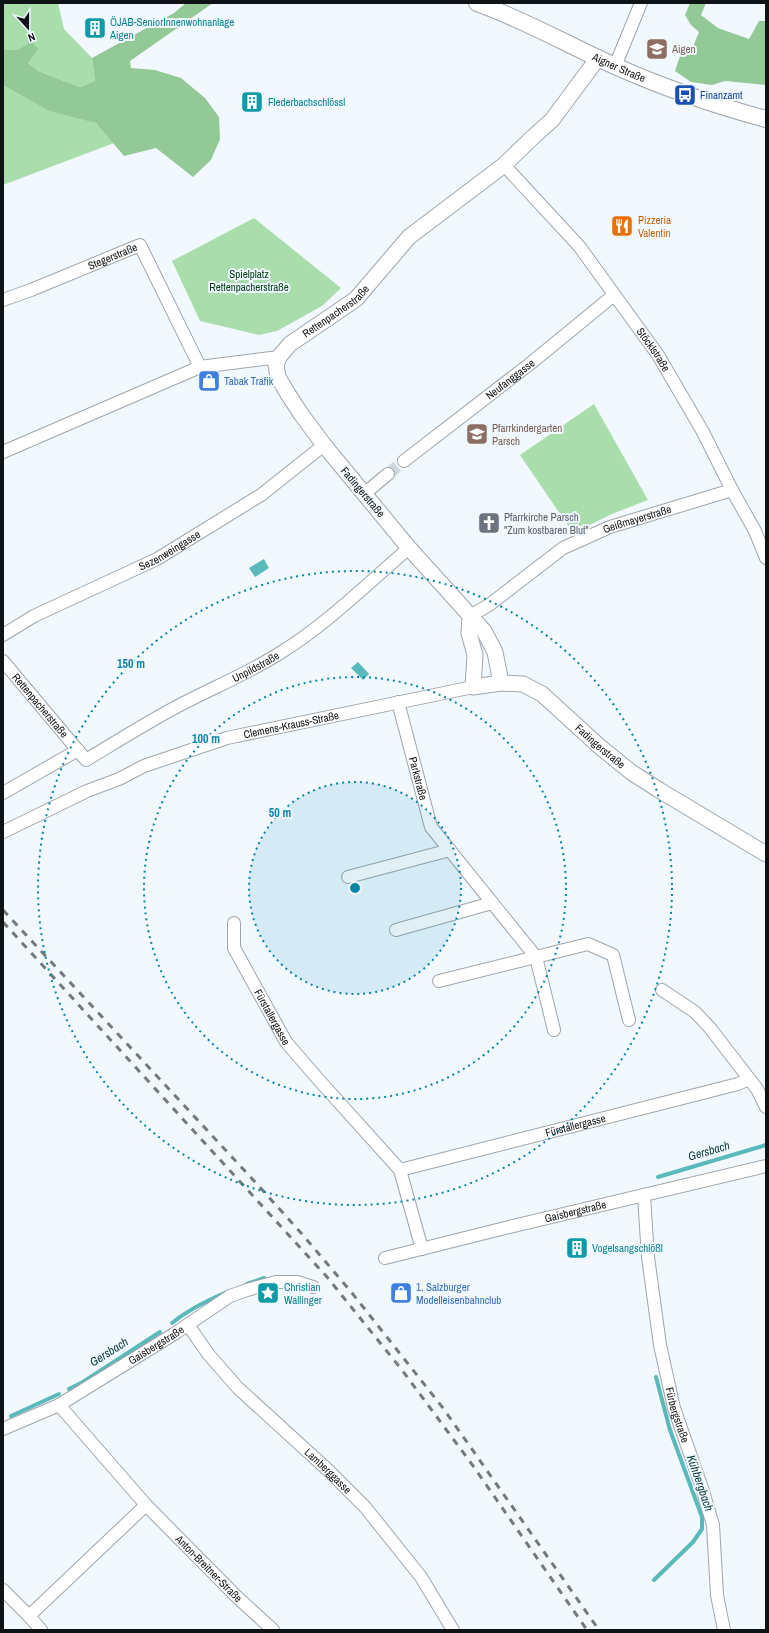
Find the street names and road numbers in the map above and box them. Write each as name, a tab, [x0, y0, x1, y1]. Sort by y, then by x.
street label: Aigner Straße	[589, 49, 647, 85]
street label: Stegerstraße	[86, 240, 139, 273]
street label: Rettenpacherstraße	[300, 282, 372, 341]
street label: Stöcklstraße	[633, 325, 673, 374]
street label: Neufanggasse	[483, 356, 538, 402]
street label: Fadingerstraße	[338, 464, 388, 520]
street label: Geißmayerstraße	[601, 502, 673, 536]
street label: Sezenweingasse	[136, 527, 203, 573]
street label: Unpildstraße	[230, 648, 282, 685]
street label: Rettenpacherstraße	[9, 670, 71, 741]
street label: Clemens-Krauss-Straße	[242, 708, 340, 741]
street label: Fadingerstraße	[572, 721, 628, 772]
street label: Parkstraße	[406, 755, 431, 802]
street label: Fürstallergasse	[251, 987, 293, 1048]
street label: Fürstallergasse	[544, 1111, 607, 1140]
street label: Gaisbergstraße	[543, 1197, 608, 1225]
street label: Gaisbergstraße	[126, 1322, 186, 1368]
street label: Fürbergstraße	[663, 1386, 693, 1444]
street label: Lamberggasse	[302, 1445, 355, 1497]
street label: Anton-Breitner-Straße	[172, 1531, 245, 1605]

